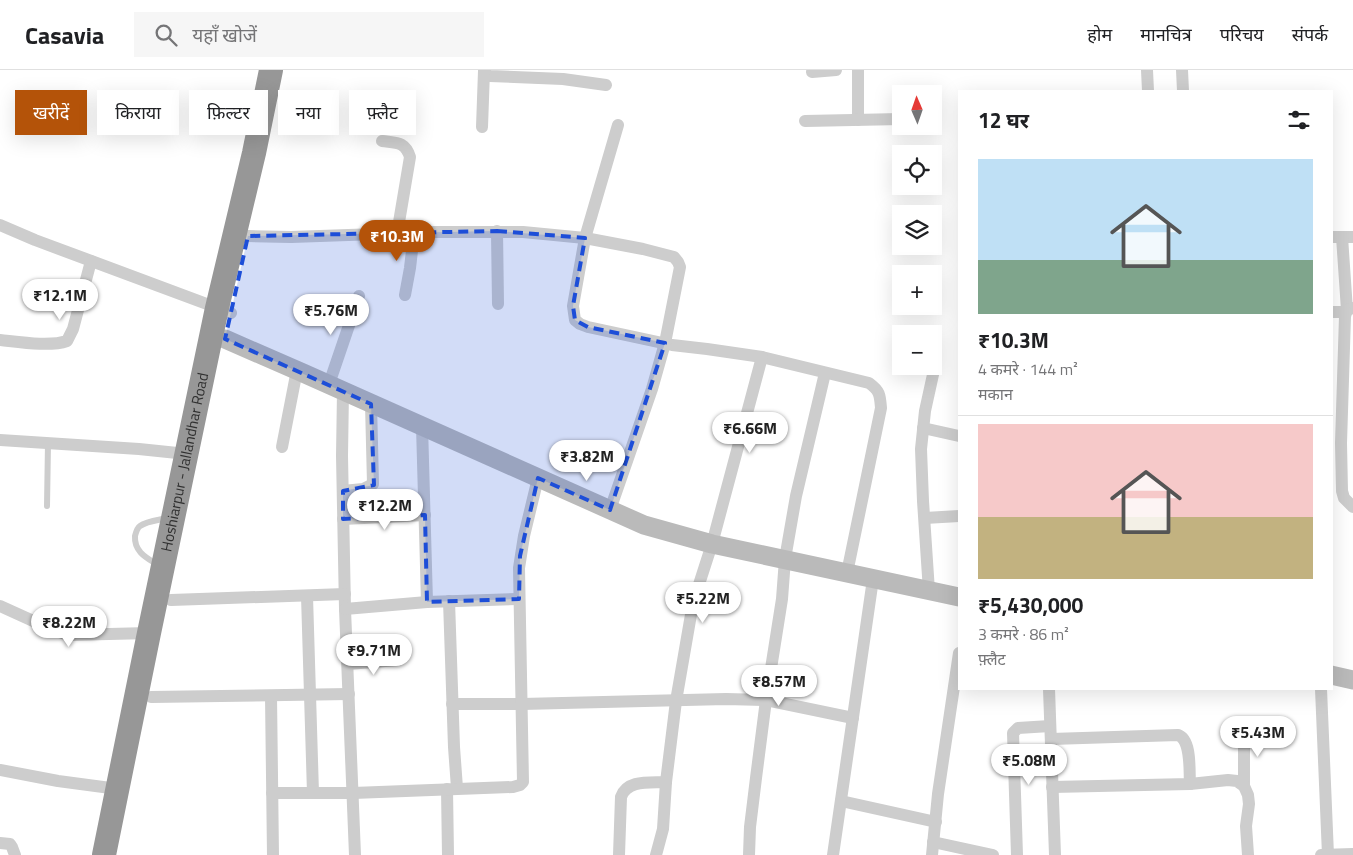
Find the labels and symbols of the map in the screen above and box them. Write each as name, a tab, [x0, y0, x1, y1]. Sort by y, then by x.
north arrow	[892, 85, 942, 135]
pin: ₹10.3M	[356, 220, 438, 262]
pin: ₹12.1M	[19, 278, 101, 321]
pin: ₹5.76M	[290, 294, 372, 336]
street label: Hoshiarpur - Jallandhar Road	[154, 371, 214, 554]
pin: ₹6.66M	[709, 412, 791, 454]
pin: ₹3.82M	[546, 440, 628, 482]
pin: ₹12.2M	[344, 488, 426, 531]
pin: ₹5.22M	[662, 582, 744, 624]
pin: ₹8.22M	[28, 606, 110, 648]
pin: ₹9.71M	[333, 634, 415, 676]
pin: ₹8.57M	[738, 664, 820, 707]
pin: ₹5.43M	[1217, 716, 1299, 758]
pin: ₹5.08M	[988, 744, 1070, 786]

